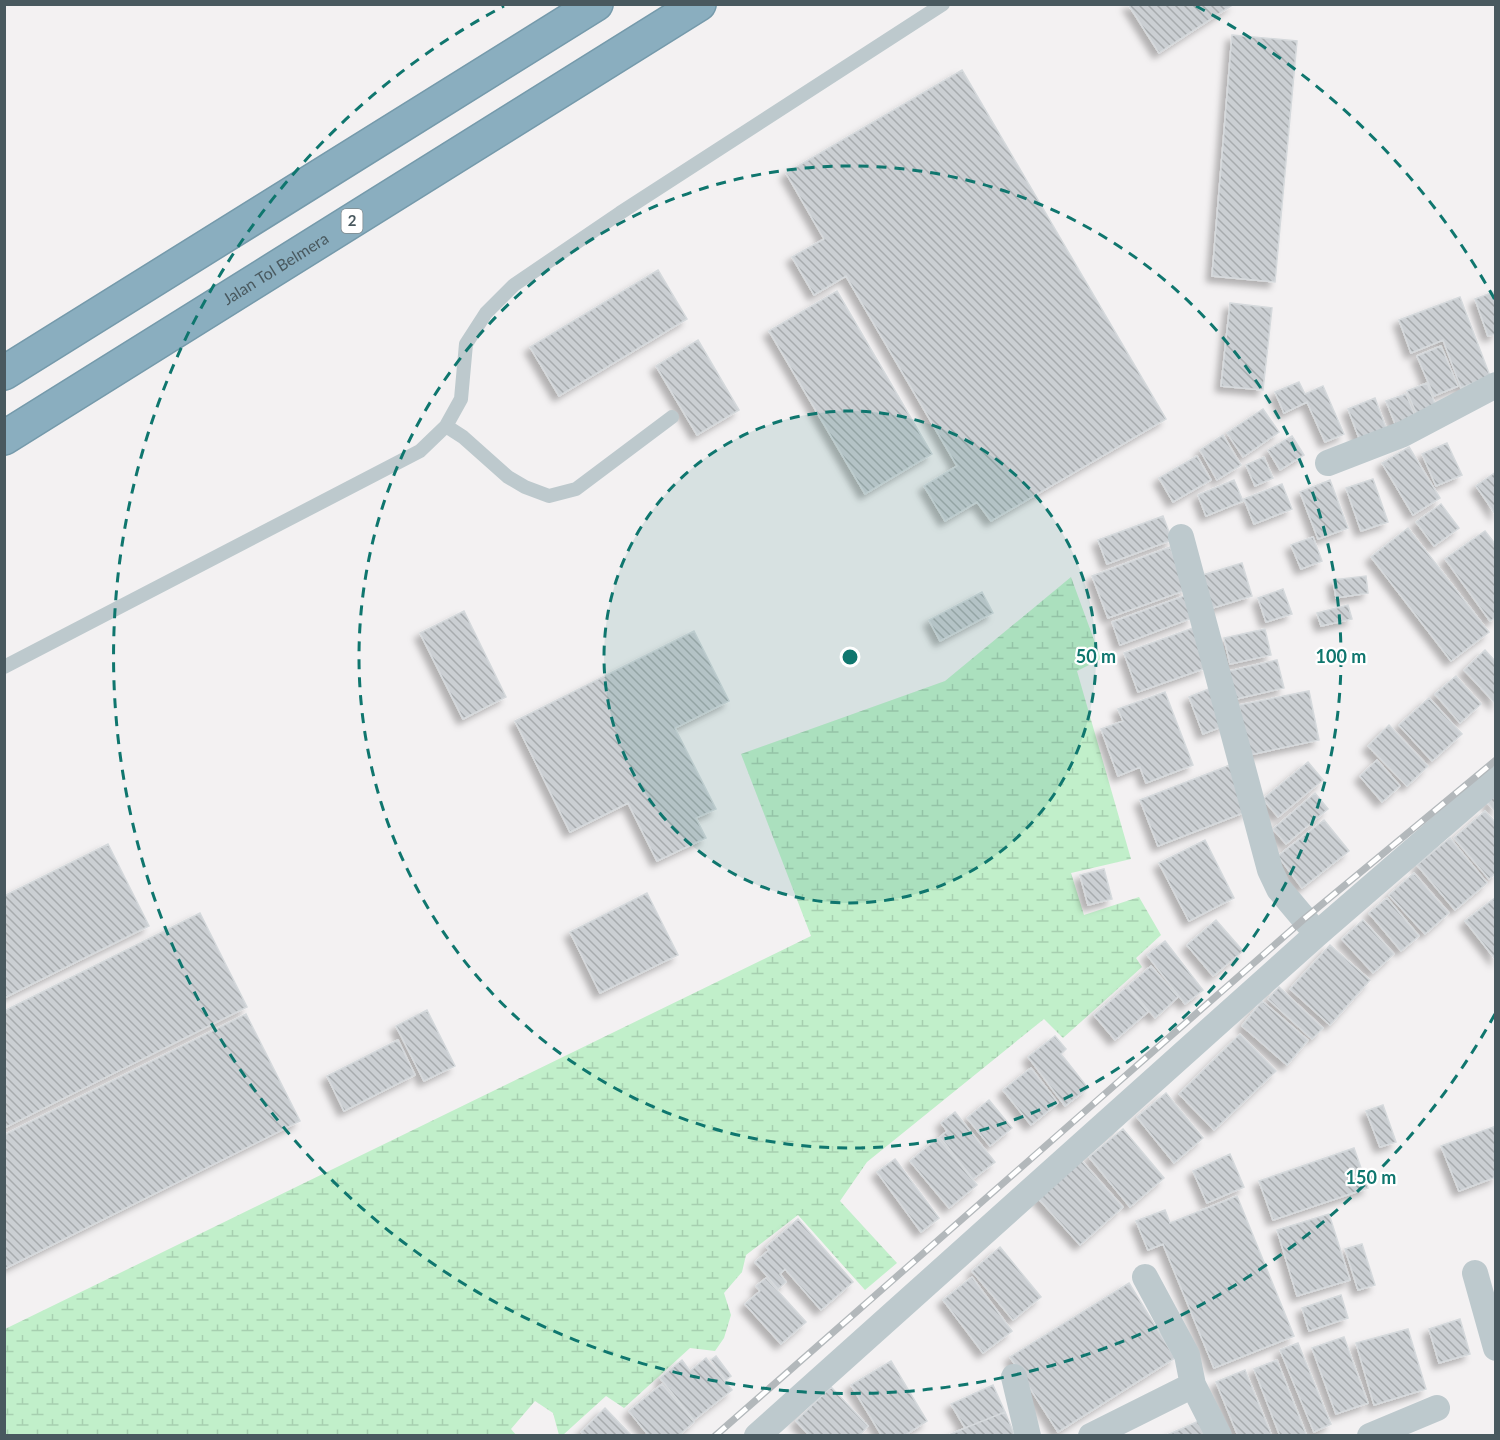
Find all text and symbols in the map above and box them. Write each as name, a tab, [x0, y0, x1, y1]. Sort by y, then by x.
road number: 2	[342, 209, 362, 233]
street label: Jalan Tol Belmera	[219, 228, 331, 308]
text: 50 m	[1076, 645, 1116, 667]
text: 100 m	[1316, 645, 1366, 667]
centre of rings	[840, 647, 860, 667]
text: 150 m	[1346, 1166, 1396, 1188]

